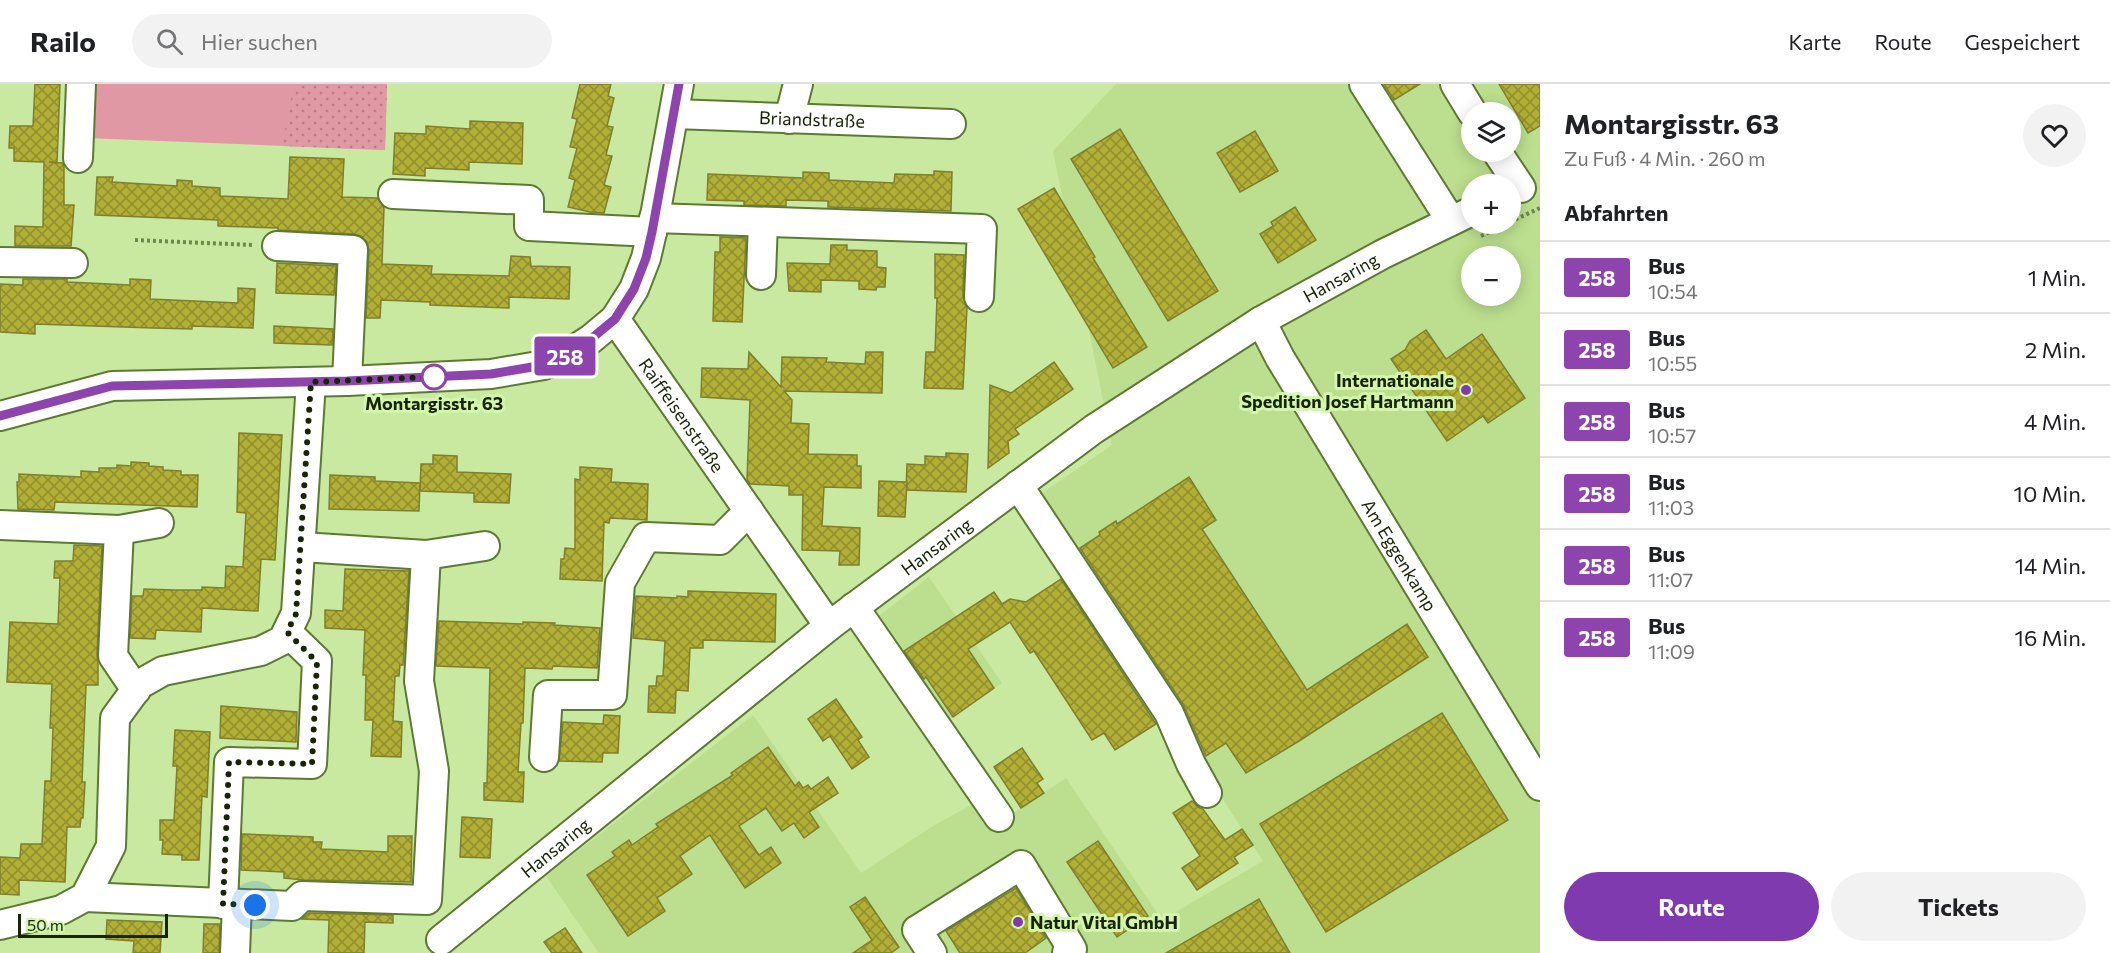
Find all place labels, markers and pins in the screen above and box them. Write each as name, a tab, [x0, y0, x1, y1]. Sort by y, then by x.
marker: Montargisstr. 63	[421, 364, 447, 390]
place label: Internationale Spedition Josef Hartmann	[1241, 369, 1454, 412]
marker: Internationale Spedition Josef Hartmann	[1459, 383, 1473, 397]
place label: Montargisstr. 63	[365, 392, 503, 414]
place label: Natur Vital GmbH	[1030, 911, 1178, 933]
marker: Natur Vital GmbH	[1011, 915, 1025, 929]

